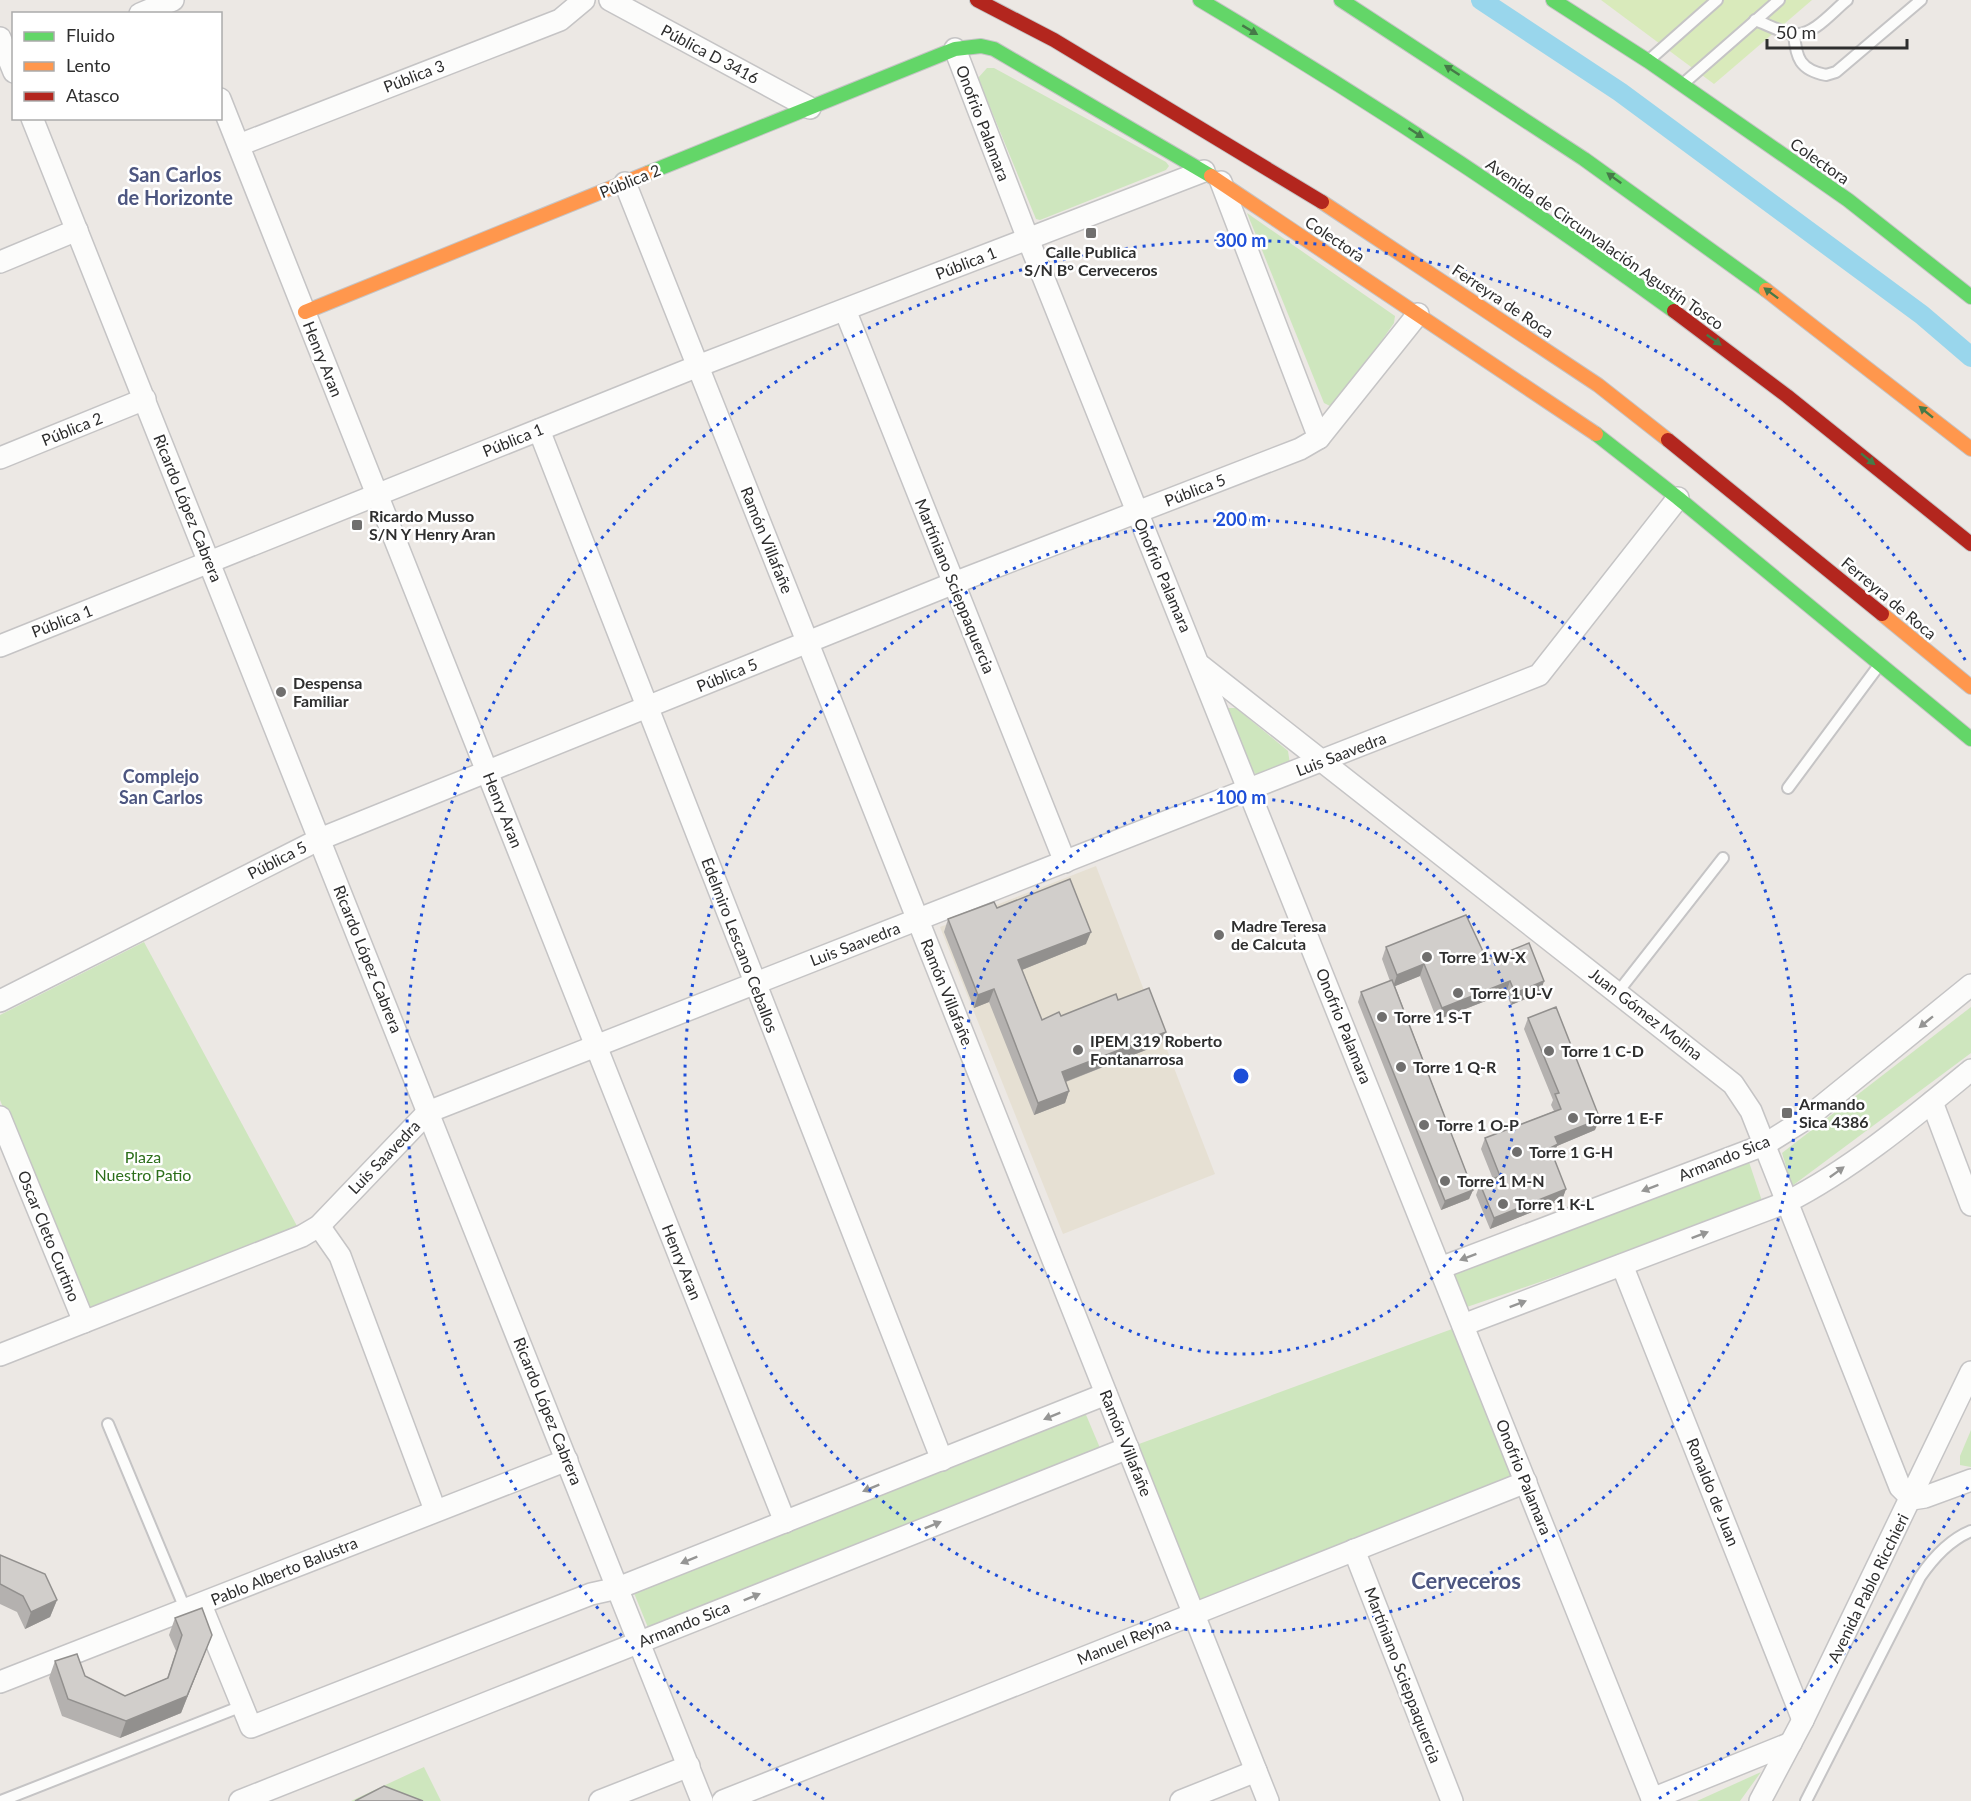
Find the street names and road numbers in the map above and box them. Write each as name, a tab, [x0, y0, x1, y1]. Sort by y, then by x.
street label: Pública D 3416	[658, 20, 762, 87]
street label: Pública 3	[381, 55, 447, 96]
street label: Onofrio Palamara	[953, 62, 1014, 184]
street label: Colectora	[1787, 133, 1854, 188]
street label: Avenida de Circunvalación Agustín Tosco	[1483, 154, 1728, 333]
street label: Pública 2	[597, 160, 663, 201]
street label: Colectora	[1302, 212, 1369, 265]
street label: Pública 1	[933, 242, 999, 283]
street label: Ferreyra de Roca	[1449, 260, 1558, 341]
street label: Henry Aran	[300, 318, 347, 399]
street label: Pública 2	[39, 408, 105, 449]
street label: Pública 1	[480, 419, 546, 460]
street label: Ricardo López Cabrera	[150, 431, 227, 584]
street label: Pública 5	[1162, 469, 1228, 510]
street label: Ramón Villafañe	[737, 484, 798, 596]
street label: Martíniano Scieppaquercia	[912, 496, 999, 676]
street label: Onofrio Palamara	[1131, 515, 1196, 635]
street label: Ferreyra de Roca	[1838, 552, 1941, 643]
street label: Pública 1	[29, 600, 95, 641]
street label: Pública 5	[694, 654, 760, 695]
street label: Luis Saavedra	[1293, 728, 1389, 779]
street label: Henry Aran	[480, 769, 527, 850]
street label: Pública 5	[244, 837, 310, 883]
street label: Edelmiro Lescano Ceballos	[698, 855, 783, 1035]
street label: Ricardo López Cabrera	[330, 882, 407, 1035]
street label: Luis Saavedra	[807, 918, 903, 969]
street label: Ramón Villafañe	[917, 936, 978, 1048]
street label: Juan Gómez Molina	[1586, 964, 1707, 1064]
street label: Onofrio Palamara	[1313, 965, 1376, 1086]
street label: Luis Saavedra	[344, 1116, 423, 1197]
street label: Armando Sica	[1675, 1131, 1772, 1184]
street label: Oscar Cleto Curtino	[14, 1168, 84, 1304]
street label: Henry Aran	[659, 1221, 706, 1302]
street label: Ricardo López Cabrera	[510, 1334, 587, 1487]
street label: Ramón Villafañe	[1096, 1387, 1157, 1499]
street label: Onofrio Palamara	[1493, 1416, 1556, 1537]
street label: Ronaldo de Juan	[1683, 1435, 1744, 1549]
street label: Avenida Pablo Ricchieri	[1823, 1510, 1912, 1665]
street label: Pablo Alberto Balustra	[208, 1532, 360, 1609]
street label: Martíniano Scieppaquercia	[1361, 1584, 1446, 1765]
street label: Armando Sica	[635, 1597, 732, 1650]
street label: Manuel Reyna	[1074, 1613, 1174, 1668]

